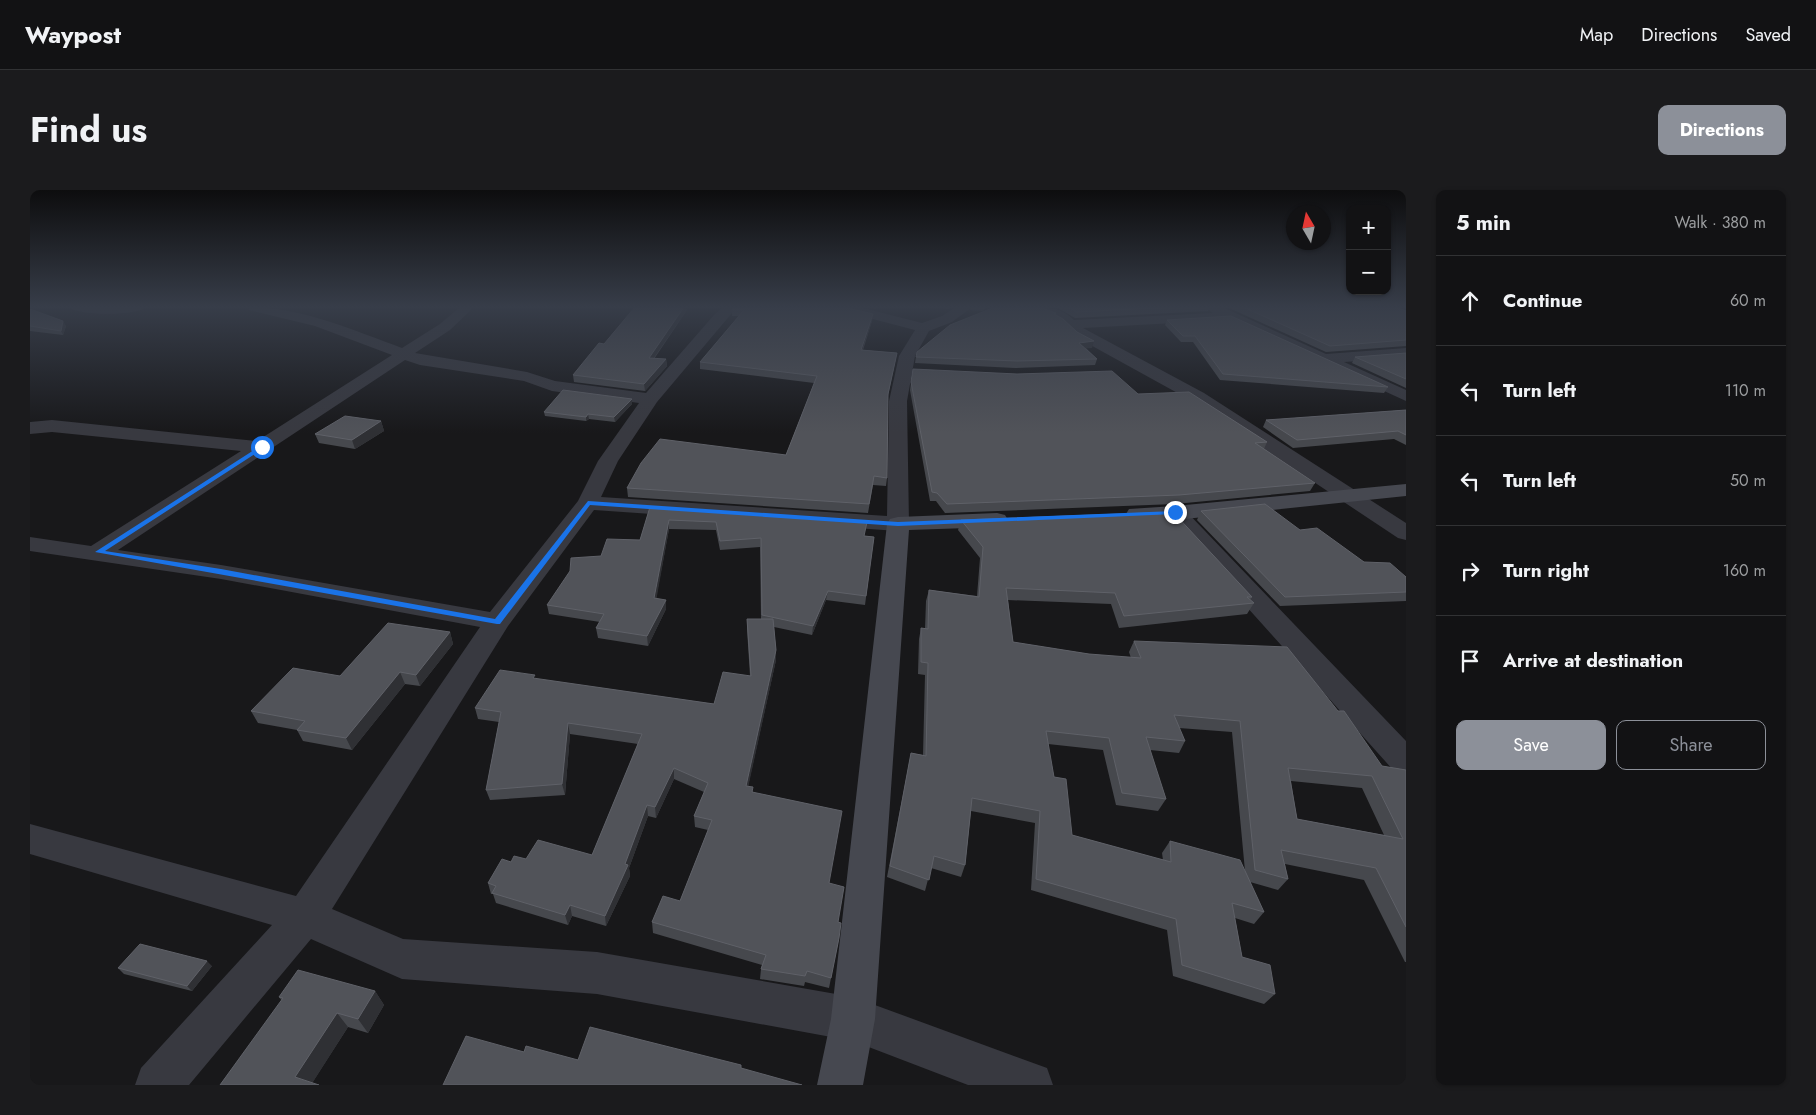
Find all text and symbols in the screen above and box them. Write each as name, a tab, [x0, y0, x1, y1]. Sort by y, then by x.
text: Waypost	[25, 17, 121, 52]
text: Map	[1580, 22, 1613, 48]
text: Directions	[1641, 22, 1717, 48]
text: Saved	[1745, 22, 1791, 48]
text: Find us	[30, 105, 147, 155]
button: Directions	[1658, 105, 1786, 155]
north arrow	[1286, 205, 1331, 250]
map controls	[1346, 205, 1391, 295]
button: +	[1346, 205, 1391, 250]
text: 5 min	[1456, 208, 1511, 238]
text: Walk · 380 m	[1675, 211, 1766, 234]
button: −	[1346, 250, 1391, 295]
icon: ahead	[1456, 287, 1484, 315]
text: Continue	[1503, 287, 1582, 314]
text: 60 m	[1730, 289, 1766, 312]
icon: left	[1456, 377, 1484, 405]
text: Turn left	[1503, 377, 1576, 404]
text: 110 m	[1725, 379, 1766, 402]
route start	[251, 436, 274, 459]
icon: left	[1456, 467, 1484, 495]
text: Turn left	[1503, 467, 1576, 494]
text: 50 m	[1730, 469, 1766, 492]
route end	[1164, 501, 1187, 524]
icon: right	[1456, 557, 1484, 585]
text: Turn right	[1503, 557, 1589, 584]
text: 160 m	[1723, 559, 1766, 582]
icon: arrive	[1456, 647, 1484, 675]
text: Arrive at destination	[1503, 647, 1683, 674]
button: Save	[1456, 720, 1606, 770]
button: Share	[1616, 720, 1766, 770]

